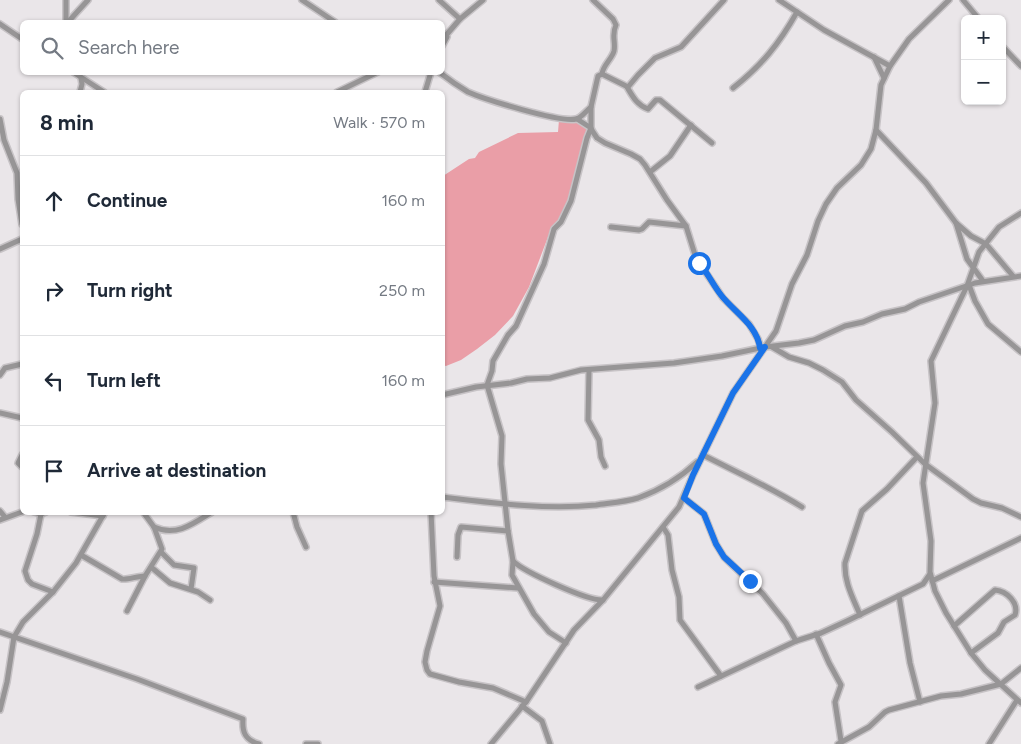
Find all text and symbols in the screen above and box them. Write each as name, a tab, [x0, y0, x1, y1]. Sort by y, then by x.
map controls	[961, 15, 1006, 105]
button: +	[961, 15, 1006, 60]
search box	[20, 20, 445, 75]
icon: search	[38, 34, 66, 62]
text: Search here	[78, 36, 180, 59]
button: −	[961, 60, 1006, 105]
text: 8 min	[40, 110, 94, 135]
text: Walk · 570 m	[333, 113, 425, 132]
icon: ahead	[40, 187, 68, 215]
text: Continue	[87, 189, 167, 212]
text: 160 m	[382, 191, 425, 210]
route start	[688, 252, 711, 275]
icon: right	[40, 277, 68, 305]
text: Turn right	[87, 279, 173, 302]
text: 250 m	[379, 281, 425, 300]
icon: left	[40, 367, 68, 395]
text: Turn left	[87, 369, 161, 392]
text: 160 m	[382, 371, 425, 390]
icon: arrive	[40, 457, 68, 485]
text: Arrive at destination	[87, 459, 266, 482]
route end	[739, 570, 762, 593]

